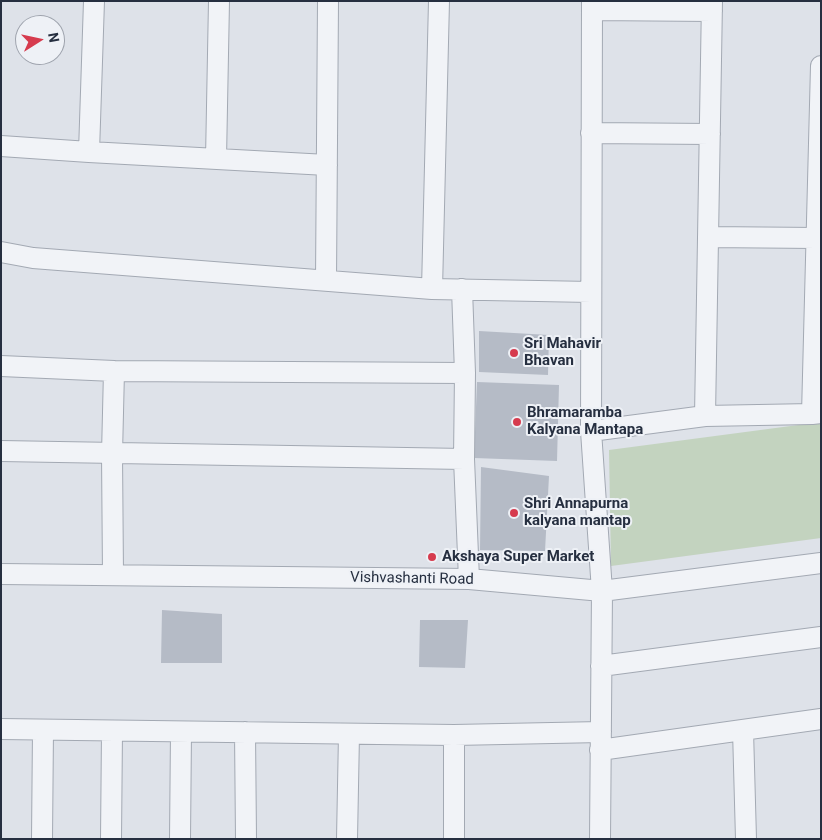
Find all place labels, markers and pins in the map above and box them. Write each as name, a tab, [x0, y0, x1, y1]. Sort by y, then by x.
place label: Sri Mahavir Bhavan	[524, 335, 601, 370]
marker: Sri Mahavir Bhavan	[508, 347, 520, 359]
place label: Bhramaramba Kalyana Mantapa	[527, 404, 643, 439]
marker: Bhramaramba Kalyana Mantapa	[511, 416, 523, 428]
place label: Shri Annapurna kalyana mantap	[524, 495, 631, 530]
marker: Shri Annapurna kalyana mantap	[508, 507, 520, 519]
place label: Akshaya Super Market	[442, 548, 594, 566]
marker: Akshaya Super Market	[426, 551, 438, 563]

